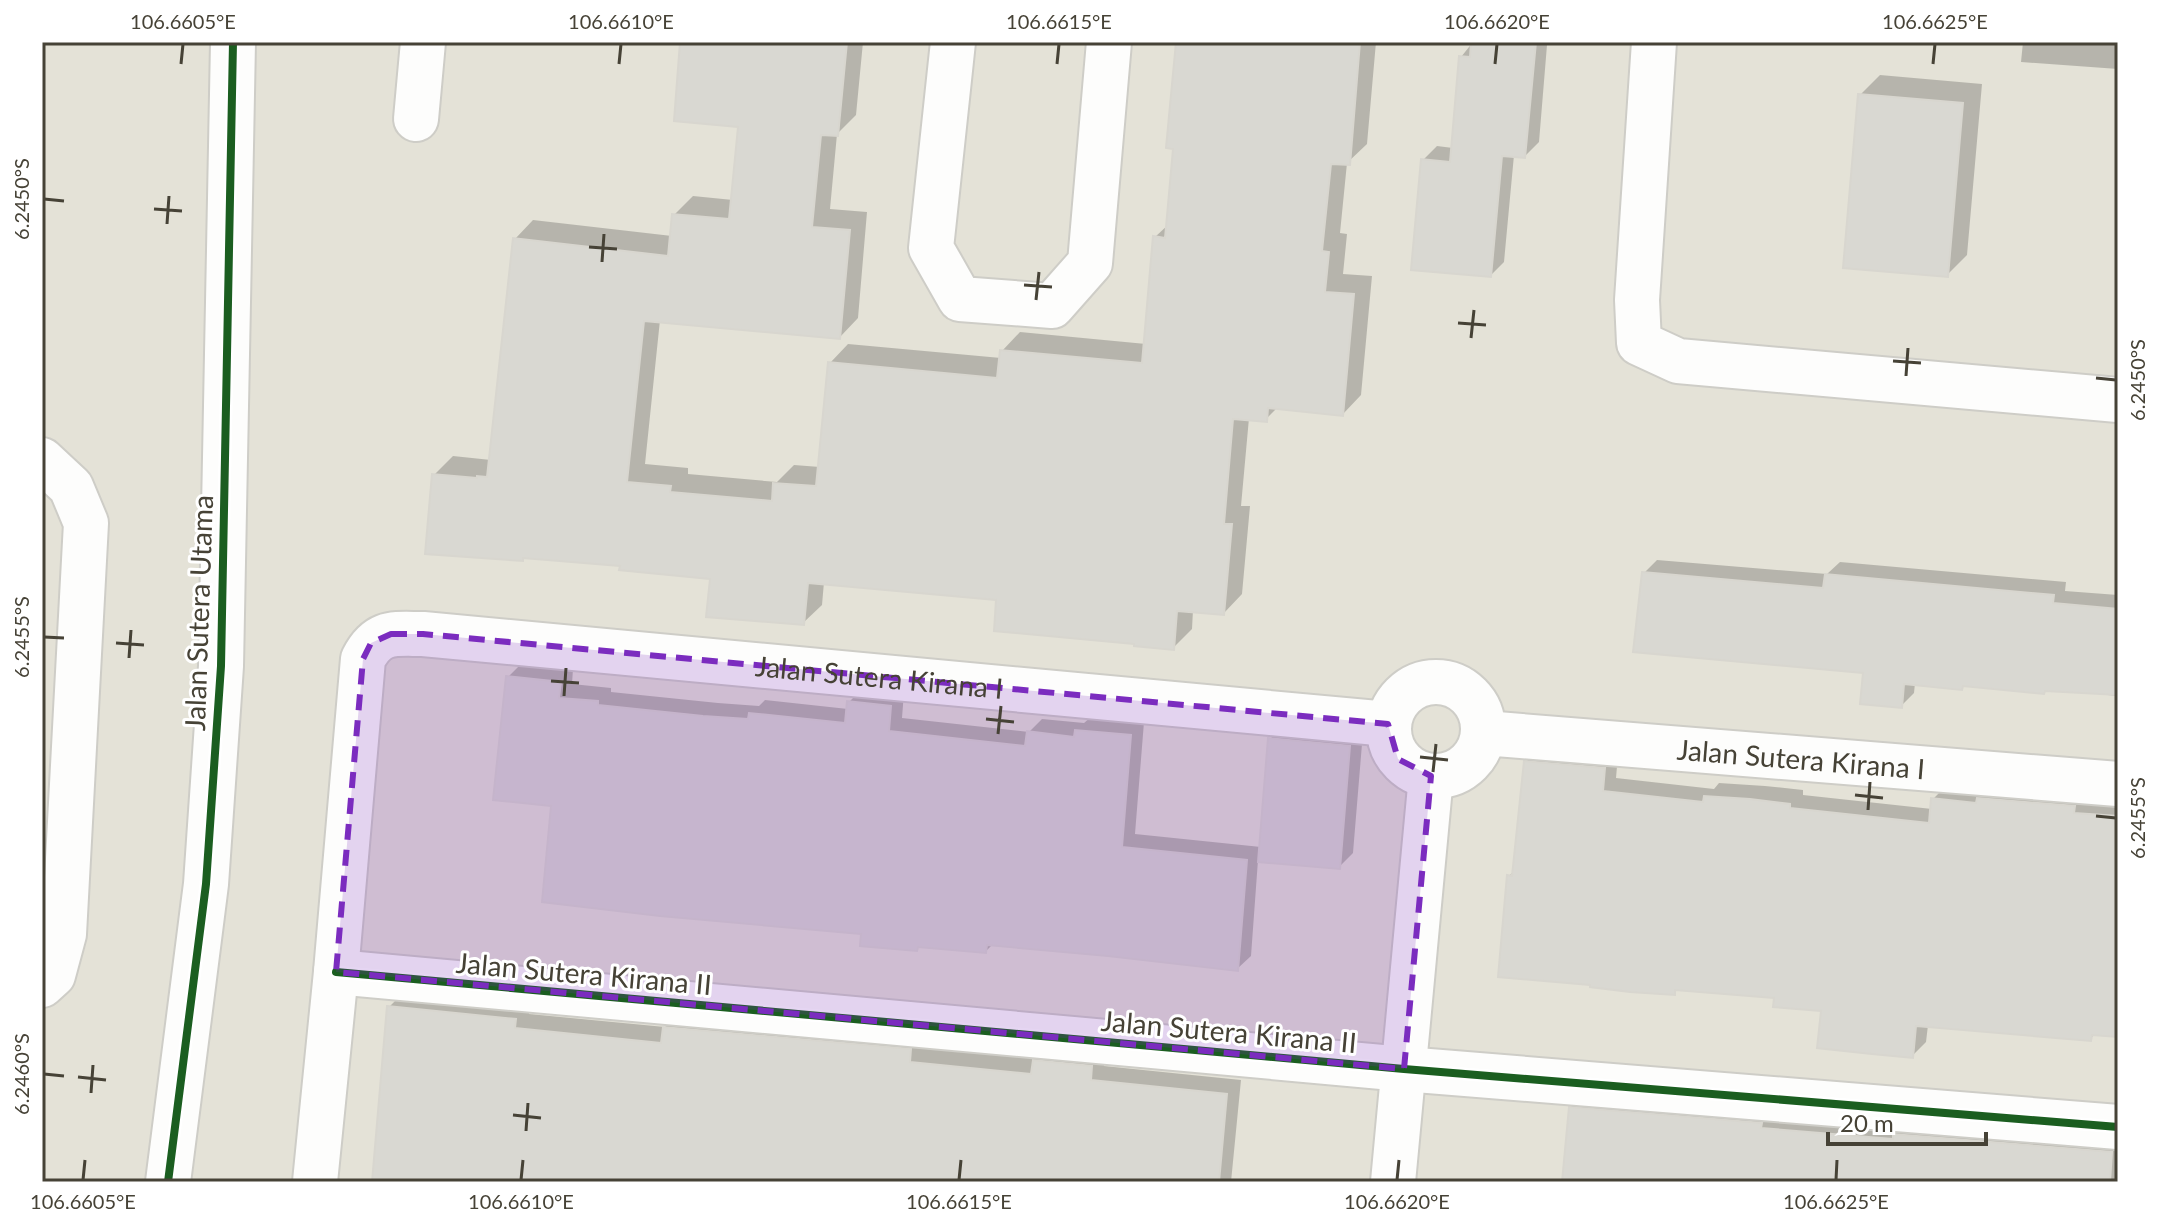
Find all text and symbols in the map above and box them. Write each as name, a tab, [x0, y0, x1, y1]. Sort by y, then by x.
text: 106.6605°E	[130, 9, 236, 33]
text: 106.6610°E	[568, 9, 674, 33]
text: 106.6615°E	[1006, 9, 1112, 33]
text: 106.6620°E	[1444, 9, 1550, 33]
text: 106.6625°E	[1882, 9, 1988, 33]
text: 6.2450°S	[9, 158, 33, 240]
text: 6.2450°S	[2125, 339, 2149, 421]
street label: Jalan Sutera Utama	[177, 494, 219, 732]
text: 6.2455°S	[9, 596, 33, 678]
street label: Jalan Sutera Kirana I	[754, 648, 1005, 705]
street label: Jalan Sutera Kirana I	[1676, 732, 1926, 785]
text: 6.2455°S	[2125, 777, 2149, 859]
street label: Jalan Sutera Kirana II	[455, 945, 713, 1001]
street label: Jalan Sutera Kirana II	[1100, 1003, 1358, 1059]
text: 6.2460°S	[9, 1033, 33, 1115]
scale bar	[1828, 1096, 1986, 1146]
text: 20 m	[1840, 1108, 1894, 1137]
text: 106.6605°E	[30, 1189, 136, 1213]
text: 106.6610°E	[468, 1189, 574, 1213]
text: 106.6615°E	[906, 1189, 1012, 1213]
text: 106.6620°E	[1344, 1189, 1450, 1213]
text: 106.6625°E	[1783, 1189, 1889, 1213]

